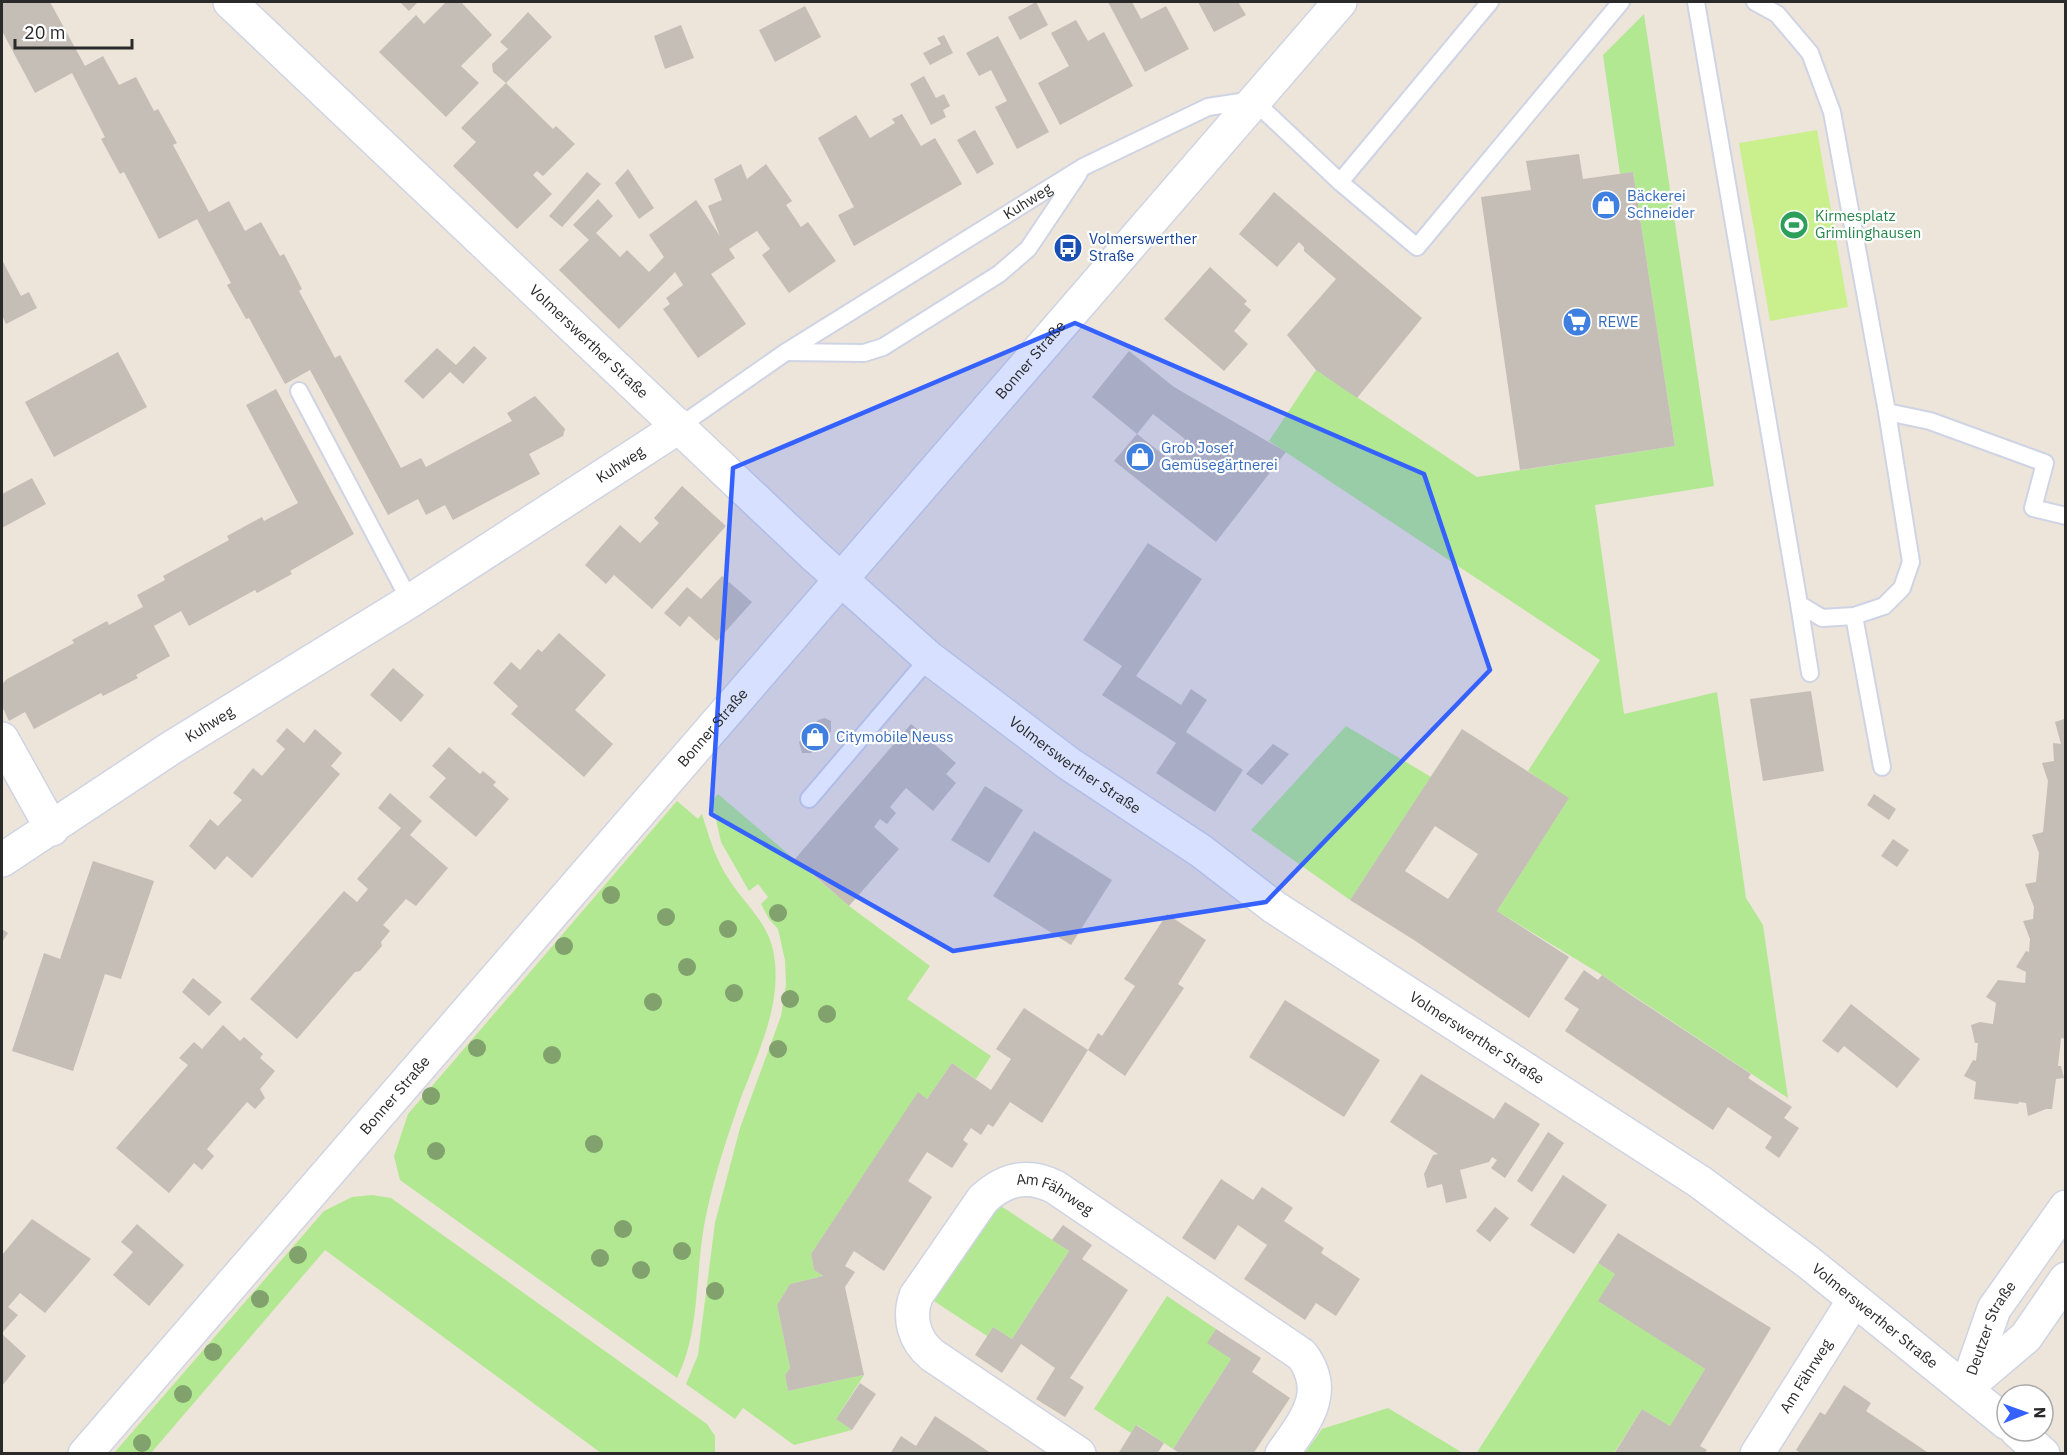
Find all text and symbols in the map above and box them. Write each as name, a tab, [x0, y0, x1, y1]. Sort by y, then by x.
scale bar	[15, 12, 132, 50]
text: 20 m	[24, 21, 66, 44]
street label: Kuhweg	[999, 179, 1055, 223]
place label: Bäckerei Schneider	[1627, 186, 1695, 222]
shop icon: Bäckerei Schneider	[1590, 189, 1622, 221]
place label: Kirmesplatz Grimlinghausen	[1815, 206, 1921, 242]
sports icon: Kirmesplatz Grimlinghausen	[1778, 209, 1810, 241]
place label: Volmerswerther Straße	[1089, 229, 1197, 265]
bus stop icon: Volmerswerther Straße	[1052, 232, 1084, 264]
street label: Volmerswerther Straße	[526, 280, 653, 402]
supermarket icon: REWE	[1561, 306, 1593, 338]
place label: REWE	[1598, 312, 1638, 331]
street label: Bonner Straße	[991, 316, 1069, 403]
place label: Grob Josef Gemüsegärtnerei	[1161, 438, 1278, 474]
shop icon: Grob Josef Gemüsegärtnerei	[1124, 441, 1156, 473]
street label: Kuhweg	[592, 442, 648, 487]
street label: Bonner Straße	[673, 684, 752, 771]
street label: Kuhweg	[181, 702, 237, 746]
street label: Volmerswerther Straße	[1005, 712, 1145, 818]
shop icon: Citymobile Neuss	[799, 721, 831, 753]
place label: Citymobile Neuss	[836, 727, 954, 746]
street label: Volmerswerther Straße	[1406, 987, 1548, 1088]
street label: Bonner Straße	[355, 1052, 434, 1138]
street label: Am Fährweg	[1015, 1169, 1097, 1219]
street label: Volmerswerther Straße	[1808, 1259, 1942, 1372]
street label: Deutzer Straße	[1962, 1277, 2020, 1378]
street label: Am Fährweg	[1775, 1335, 1836, 1416]
north arrow	[1995, 1383, 2055, 1443]
text: N	[2030, 1407, 2050, 1419]

